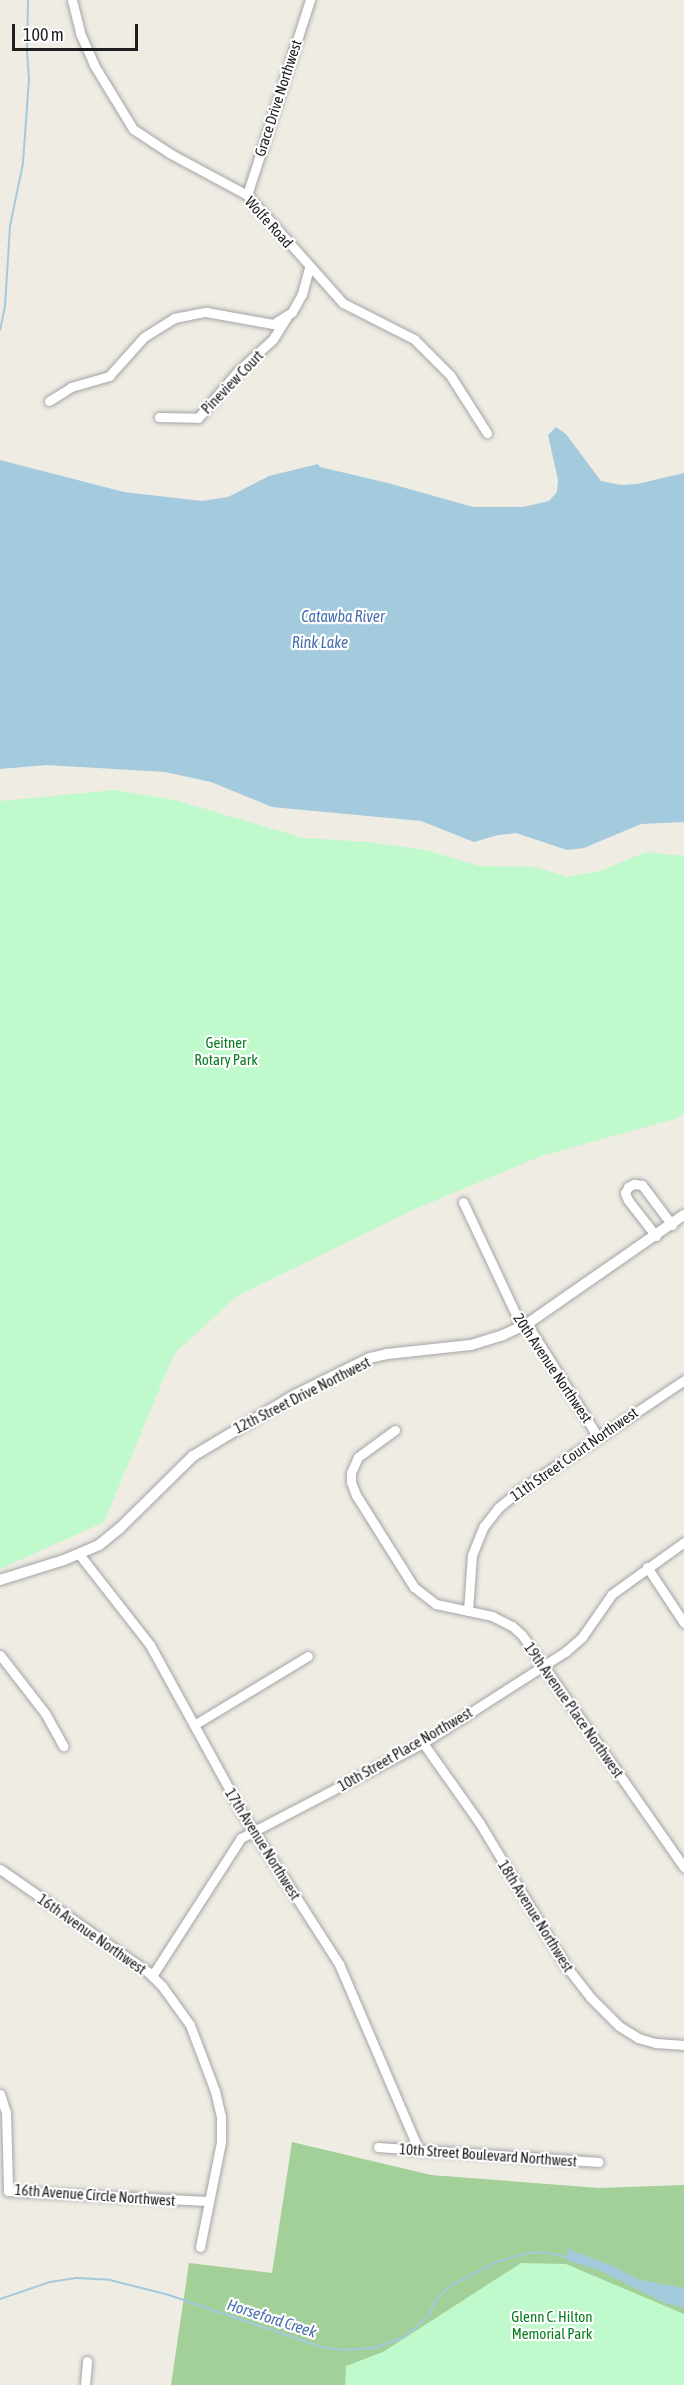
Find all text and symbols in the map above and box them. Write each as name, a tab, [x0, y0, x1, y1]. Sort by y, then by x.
scale bar	[15, 12, 141, 50]
text: 100 m	[23, 24, 64, 45]
street label: Grace Drive Northwest	[251, 37, 305, 159]
street label: Wolfe Road	[241, 193, 297, 251]
street label: Pineview Court	[197, 346, 267, 418]
water label: Catawba River	[301, 606, 385, 626]
water label: Rink Lake	[292, 632, 348, 652]
park label: Geitner Rotary Park	[194, 1033, 258, 1068]
street label: 20th Avenue Northwest	[510, 1310, 596, 1426]
street label: 12th Street Drive Northwest	[231, 1353, 373, 1437]
street label: 11th Street Court Northwest	[507, 1403, 641, 1505]
street label: 19th Avenue Place Northwest	[520, 1639, 628, 1781]
street label: 10th Street Place Northwest	[334, 1703, 476, 1795]
street label: 17th Avenue Northwest	[221, 1785, 305, 1903]
street label: 18th Avenue Northwest	[494, 1857, 578, 1975]
street label: 16th Avenue Northwest	[34, 1890, 150, 1978]
street label: 10th Street Boulevard Northwest	[398, 2140, 578, 2170]
street label: 16th Avenue Circle Northwest	[14, 2180, 176, 2210]
water label: Horseford Creek	[225, 2294, 319, 2342]
park label: Glenn C. Hilton Memorial Park	[511, 2307, 593, 2342]

